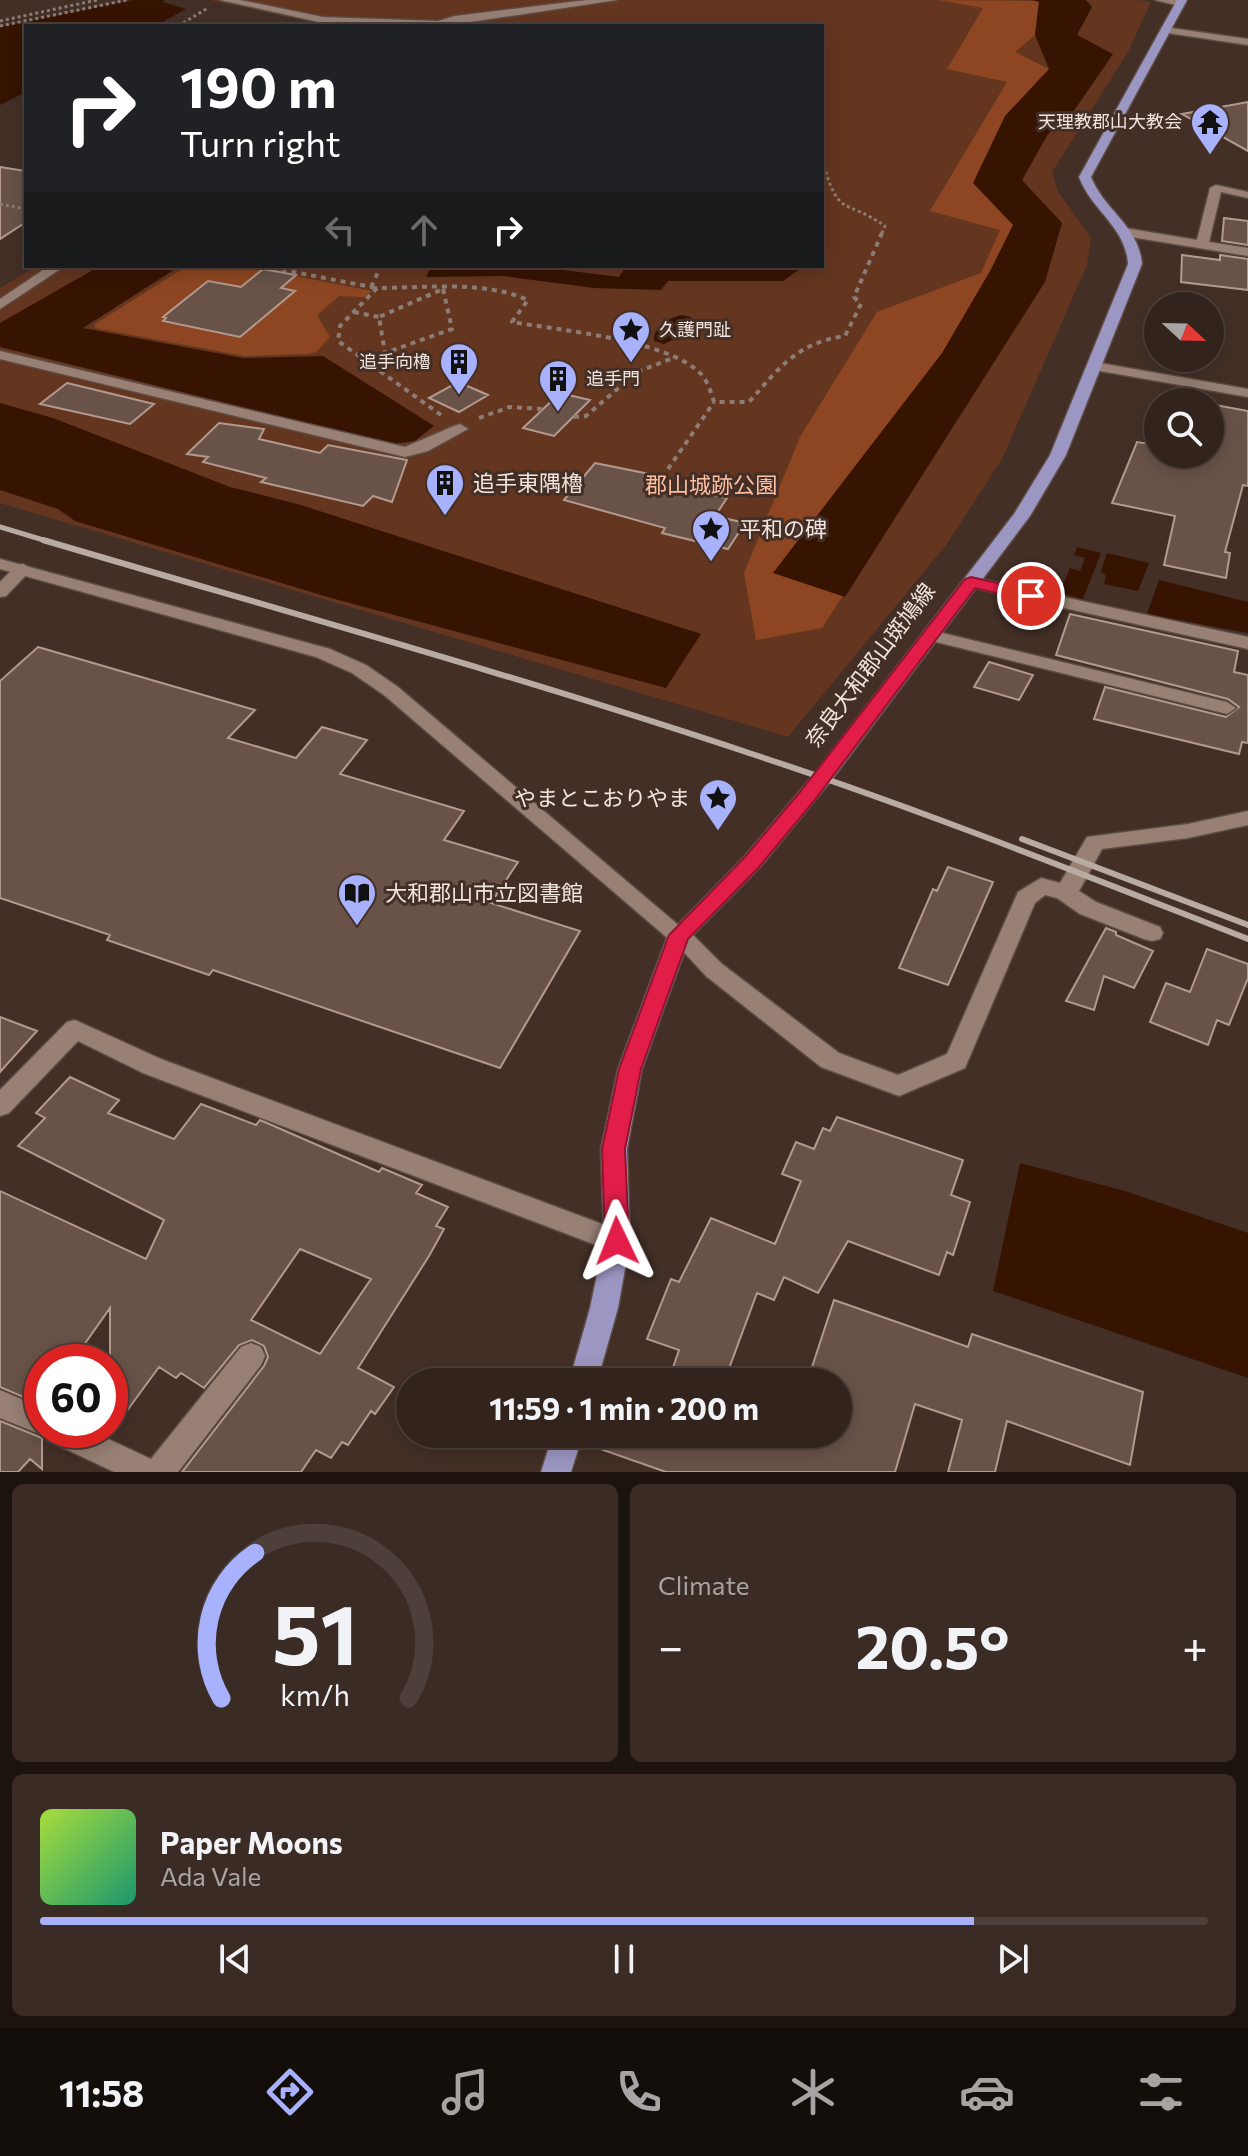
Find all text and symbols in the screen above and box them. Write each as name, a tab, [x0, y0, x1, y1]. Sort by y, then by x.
text: 190 m	[180, 51, 337, 120]
icon: right	[48, 56, 152, 160]
temple icon: 天理教郡山大教会	[1189, 101, 1231, 156]
place label: 天理教郡山大教会	[1038, 110, 1182, 132]
text: Turn right	[180, 120, 341, 164]
icon: left	[318, 208, 362, 252]
icon: ahead	[402, 208, 446, 252]
icon: right	[486, 208, 530, 252]
north arrow	[1144, 292, 1224, 372]
map controls	[1144, 292, 1224, 468]
place icon: 久護門趾	[610, 309, 652, 364]
place label: 久護門趾	[659, 318, 731, 340]
building icon: 追手向櫓	[438, 341, 480, 396]
place label: 追手向櫓	[359, 350, 431, 372]
building icon: 追手門	[537, 358, 579, 413]
place label: 追手門	[586, 367, 640, 389]
button: search	[1144, 388, 1224, 468]
building icon: 追手東隅櫓	[424, 462, 466, 517]
place label: 追手東隅櫓	[473, 469, 583, 496]
park label: 郡山城跡公園	[645, 471, 777, 498]
place icon: 平和の碑	[690, 508, 732, 563]
place label: 平和の碑	[739, 515, 827, 542]
pin	[997, 562, 1065, 630]
icon: arrive	[1009, 574, 1053, 618]
street label: 奈良大和郡山斑鳩線	[799, 578, 940, 752]
place icon: やまとこおりやま	[697, 777, 739, 832]
place label: やまとこおりやま	[514, 784, 690, 811]
library icon: 大和郡山市立図書館	[336, 872, 378, 927]
place label: 大和郡山市立図書館	[385, 879, 583, 906]
position arrow	[575, 1199, 659, 1283]
speed limit sign: 60	[24, 1344, 128, 1448]
text: 11:59 · 1 min · 200 m	[489, 1389, 759, 1426]
text: Climate	[658, 1569, 750, 1600]
text: 51	[272, 1580, 358, 1682]
text: 20.5°	[856, 1608, 1010, 1681]
text: −	[658, 1618, 683, 1672]
text: +	[1182, 1618, 1208, 1672]
text: km/h	[280, 1677, 350, 1712]
text: Paper Moons	[160, 1823, 343, 1860]
text: Ada Vale	[160, 1860, 261, 1891]
icon: previous	[213, 1937, 257, 1981]
icon: pause	[602, 1937, 646, 1981]
icon: next	[991, 1937, 1035, 1981]
icon: directions	[262, 2064, 318, 2120]
icon: music	[437, 2064, 493, 2120]
icon: phone	[611, 2064, 667, 2120]
icon: climate	[785, 2064, 841, 2120]
icon: car	[959, 2064, 1015, 2120]
icon: filters	[1133, 2064, 1189, 2120]
text: 11:58	[59, 2070, 144, 2114]

